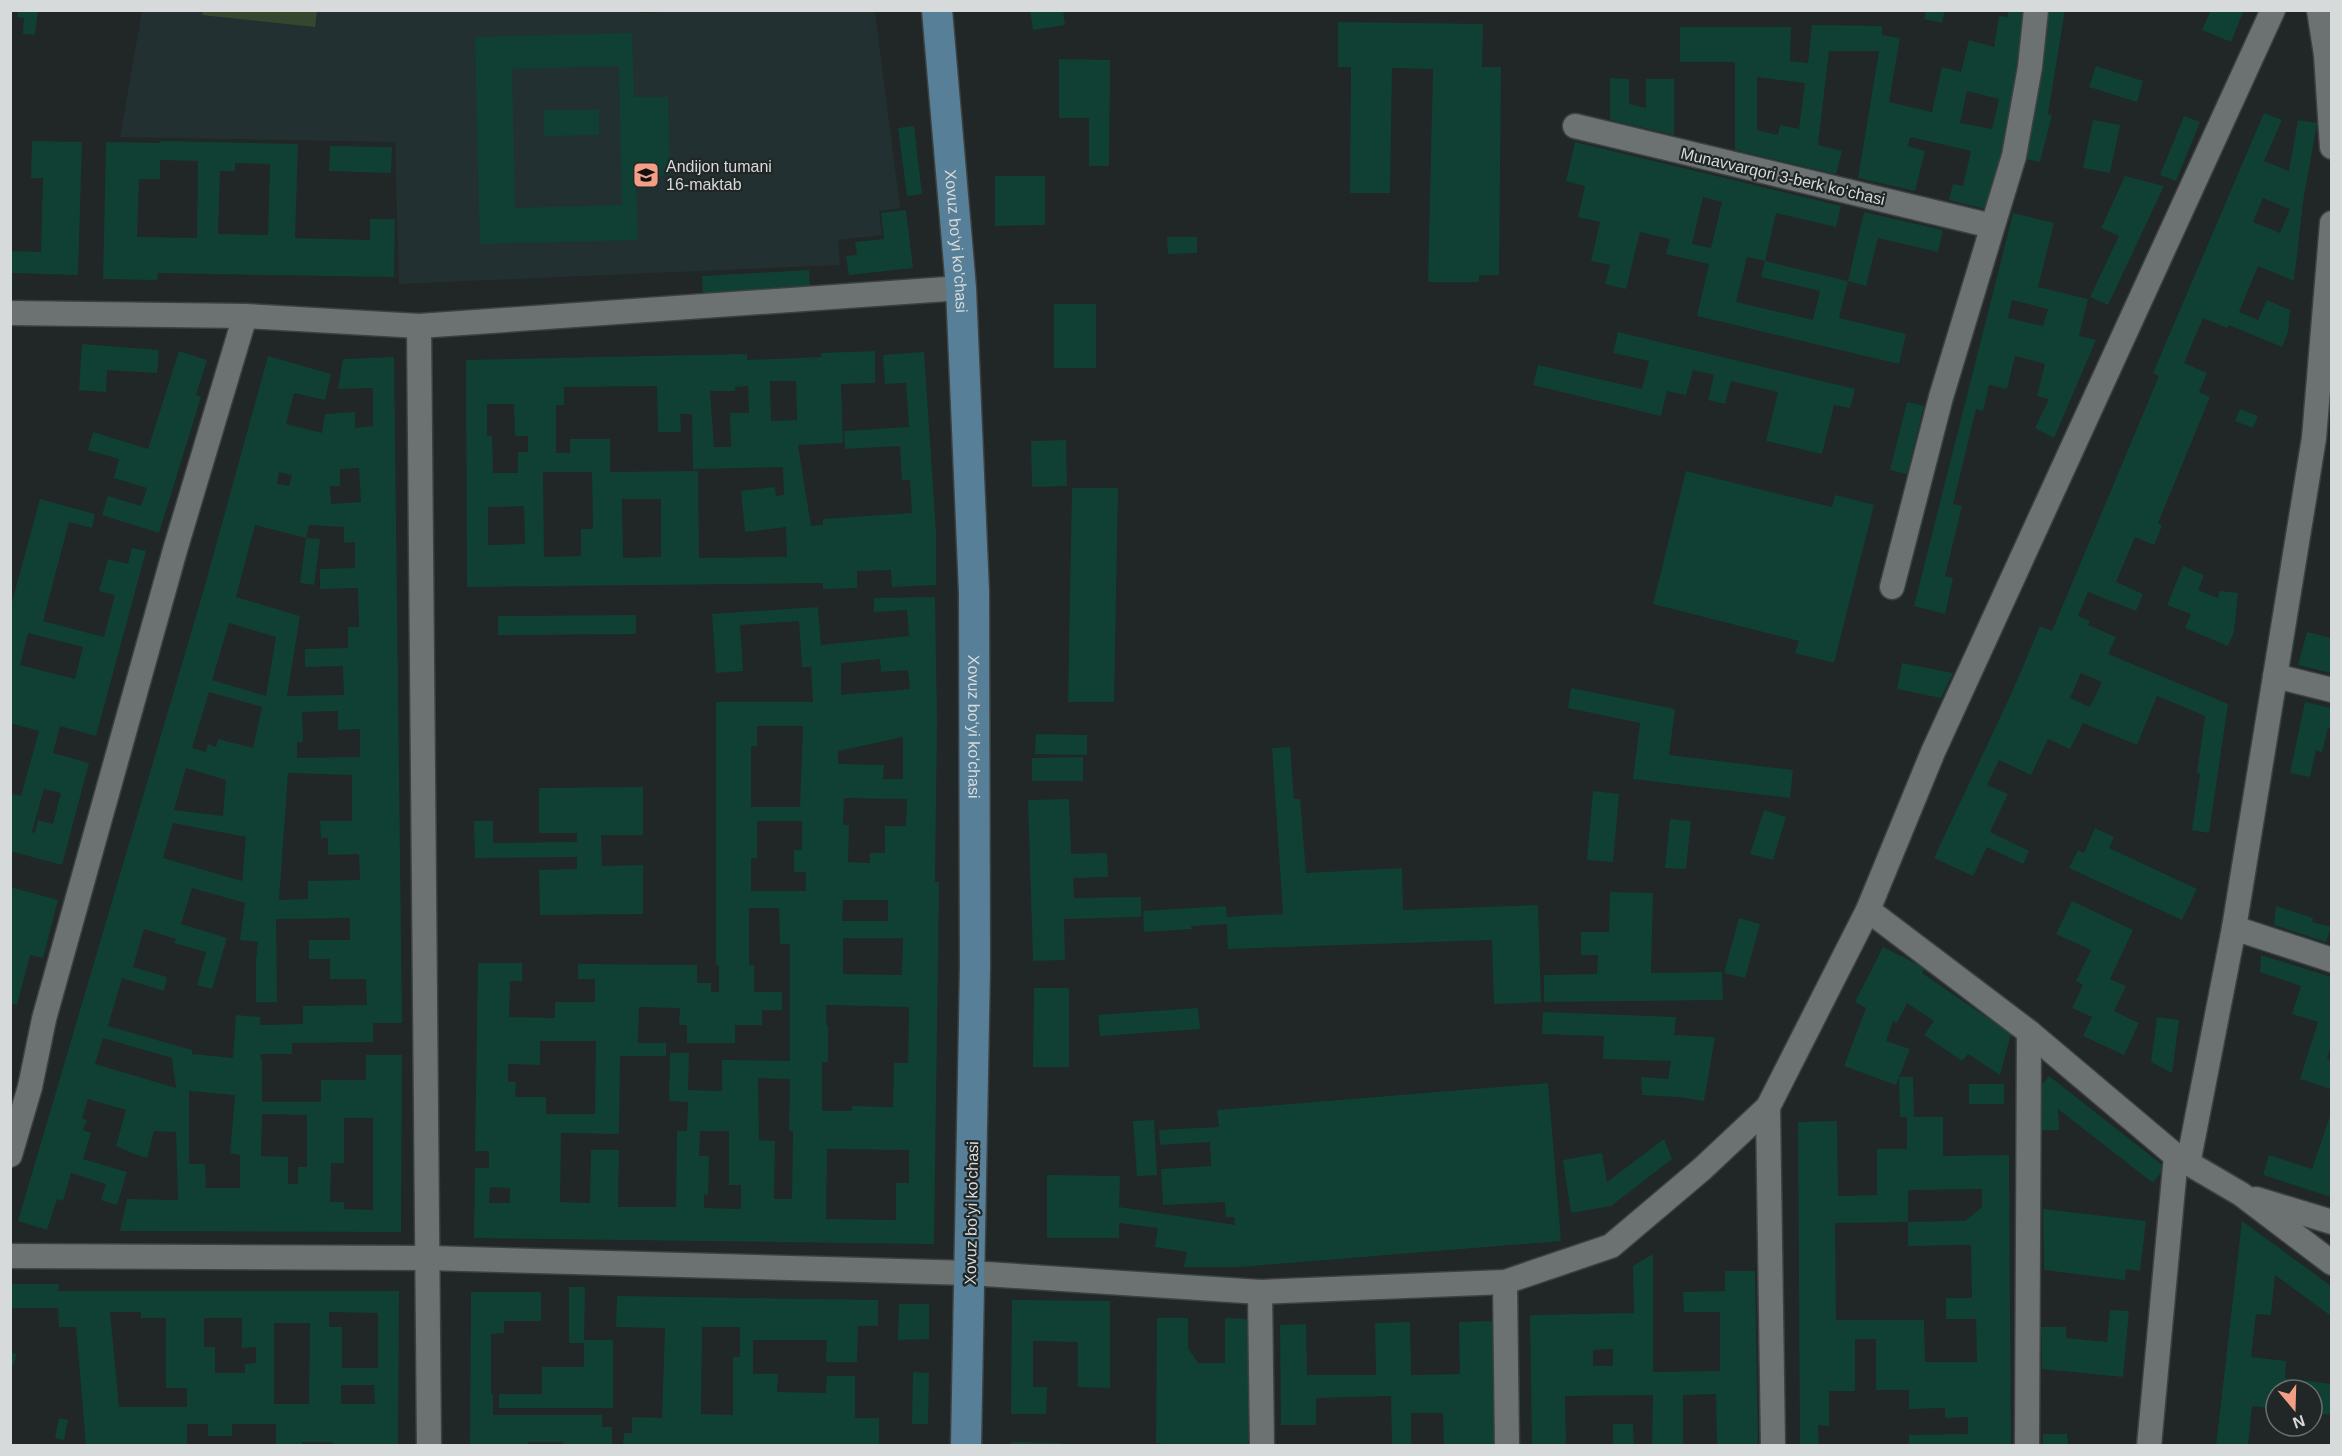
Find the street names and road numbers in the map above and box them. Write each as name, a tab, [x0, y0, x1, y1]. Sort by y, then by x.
street label: Munavvarqori 3-berk koʻchasi	[1679, 145, 1887, 208]
street label: Xovuz bo‘yi ko'chasi	[942, 169, 970, 313]
street label: Xovuz bo‘yi ko'chasi	[965, 655, 983, 799]
street label: Xovuz bo‘yi ko'chasi	[962, 1141, 981, 1285]

